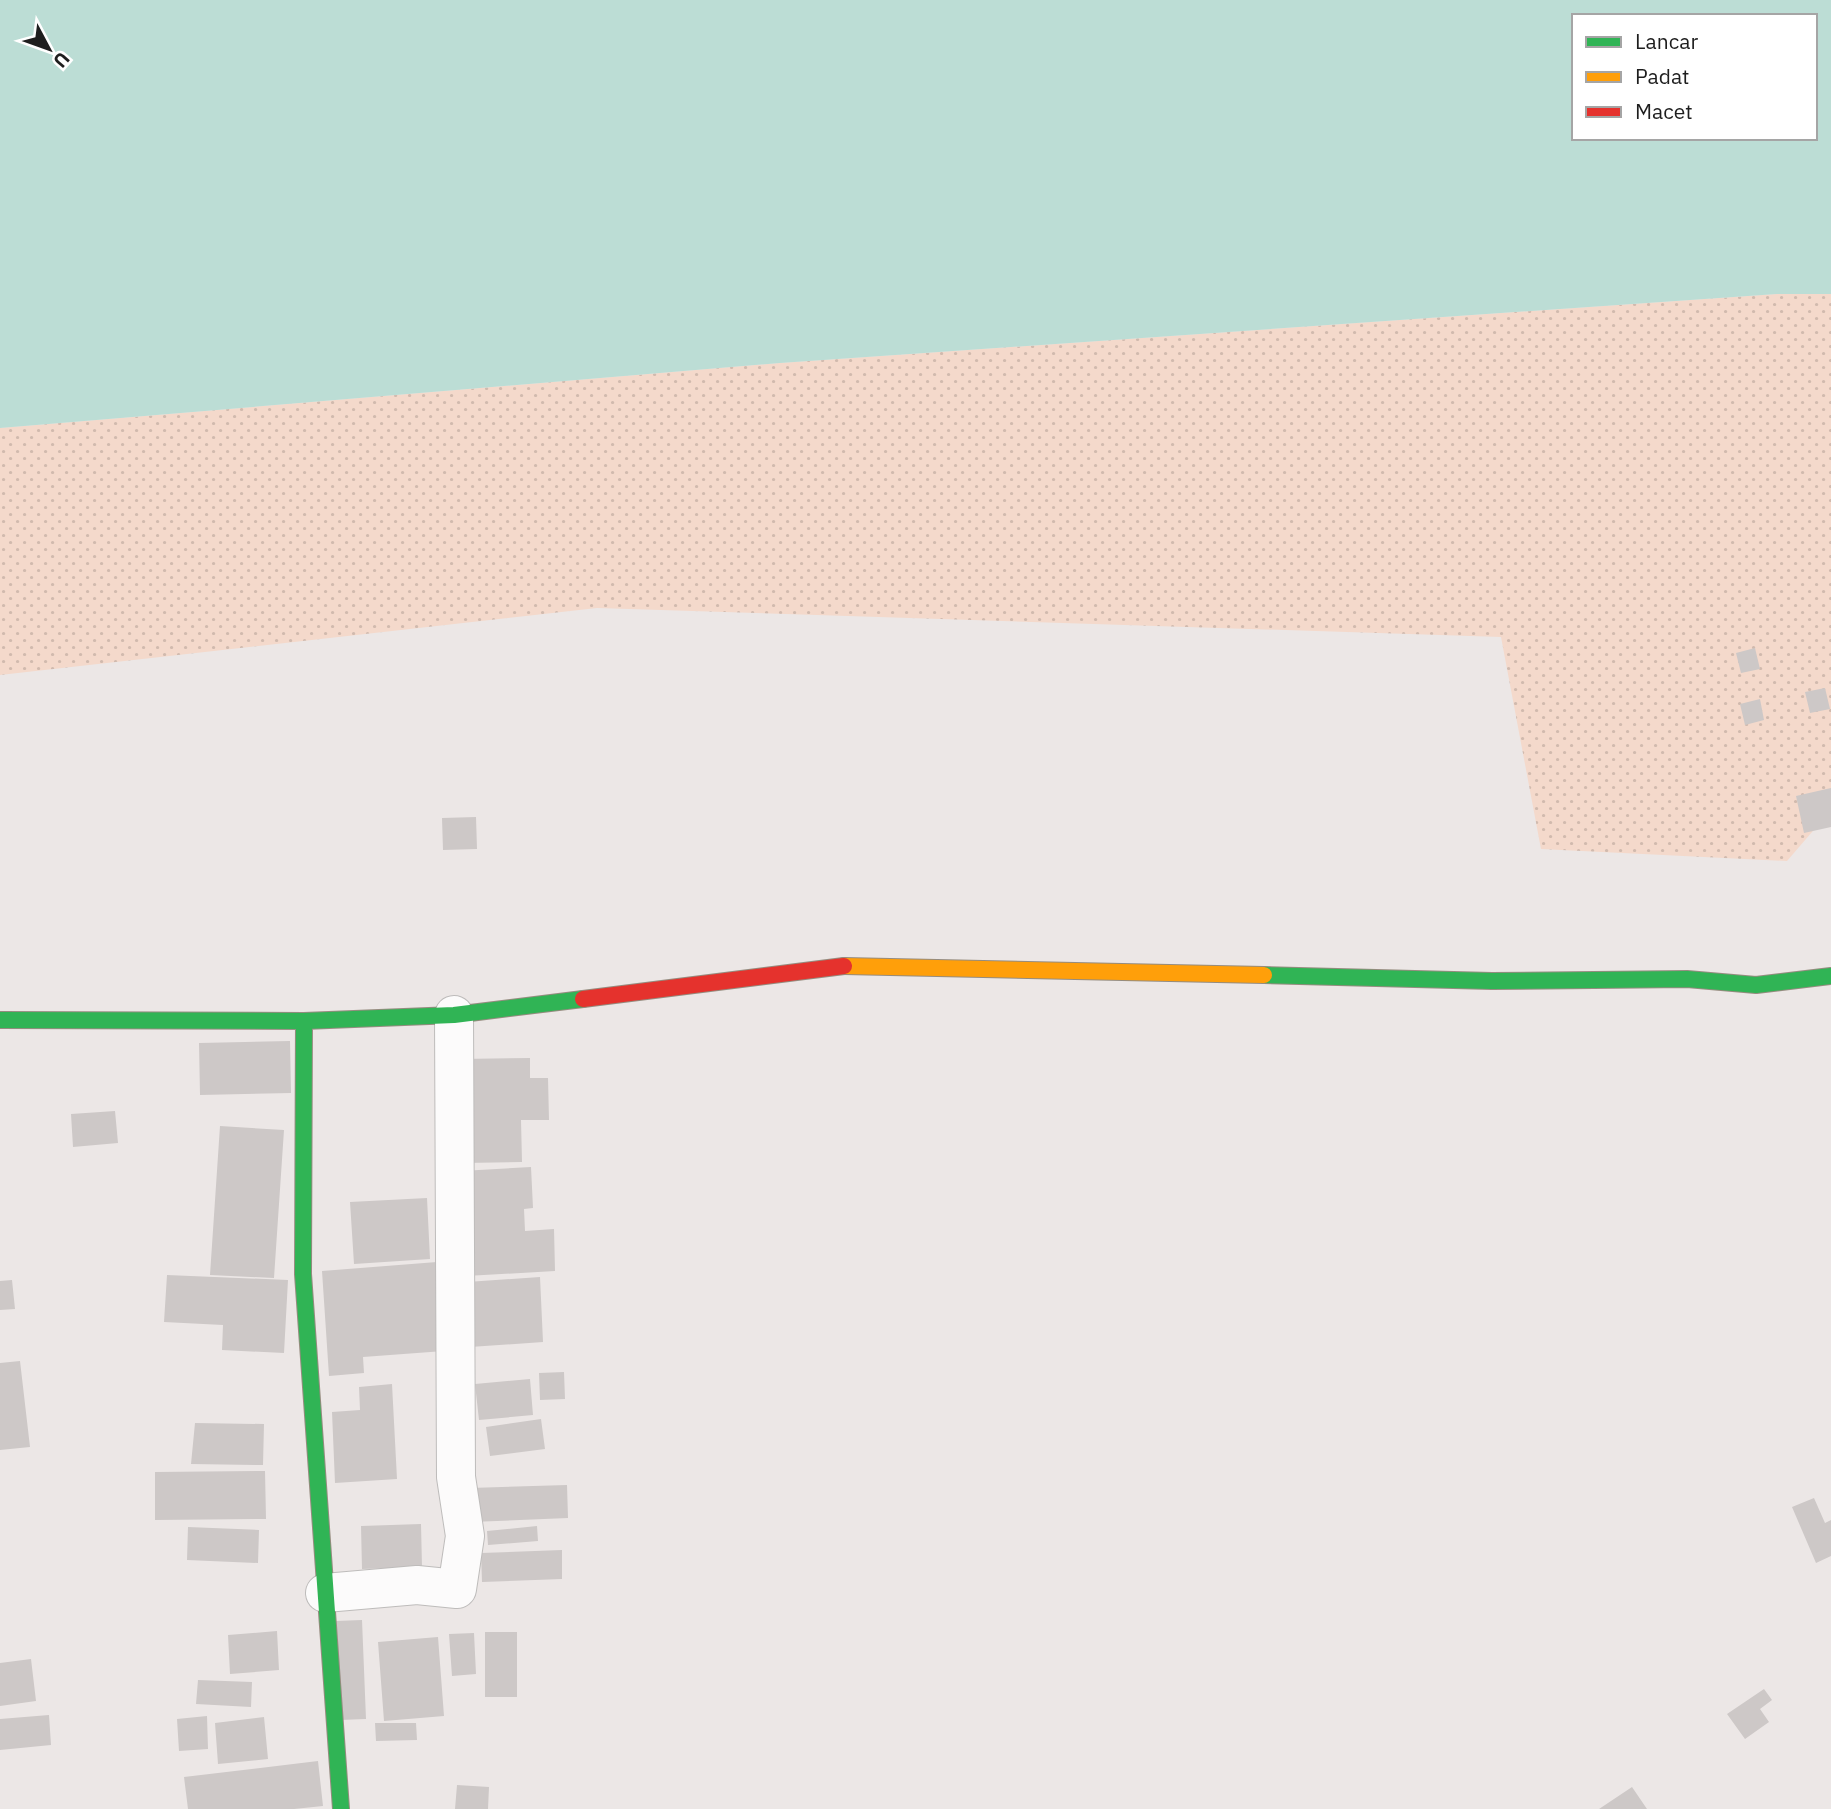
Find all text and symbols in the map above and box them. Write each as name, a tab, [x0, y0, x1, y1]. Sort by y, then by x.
north arrow	[14, 14, 84, 84]
legend	[1572, 14, 1817, 140]
text: Lancar	[1635, 27, 1698, 55]
text: U	[48, 47, 75, 73]
text: Padat	[1635, 62, 1690, 90]
text: Macet	[1635, 97, 1693, 125]

